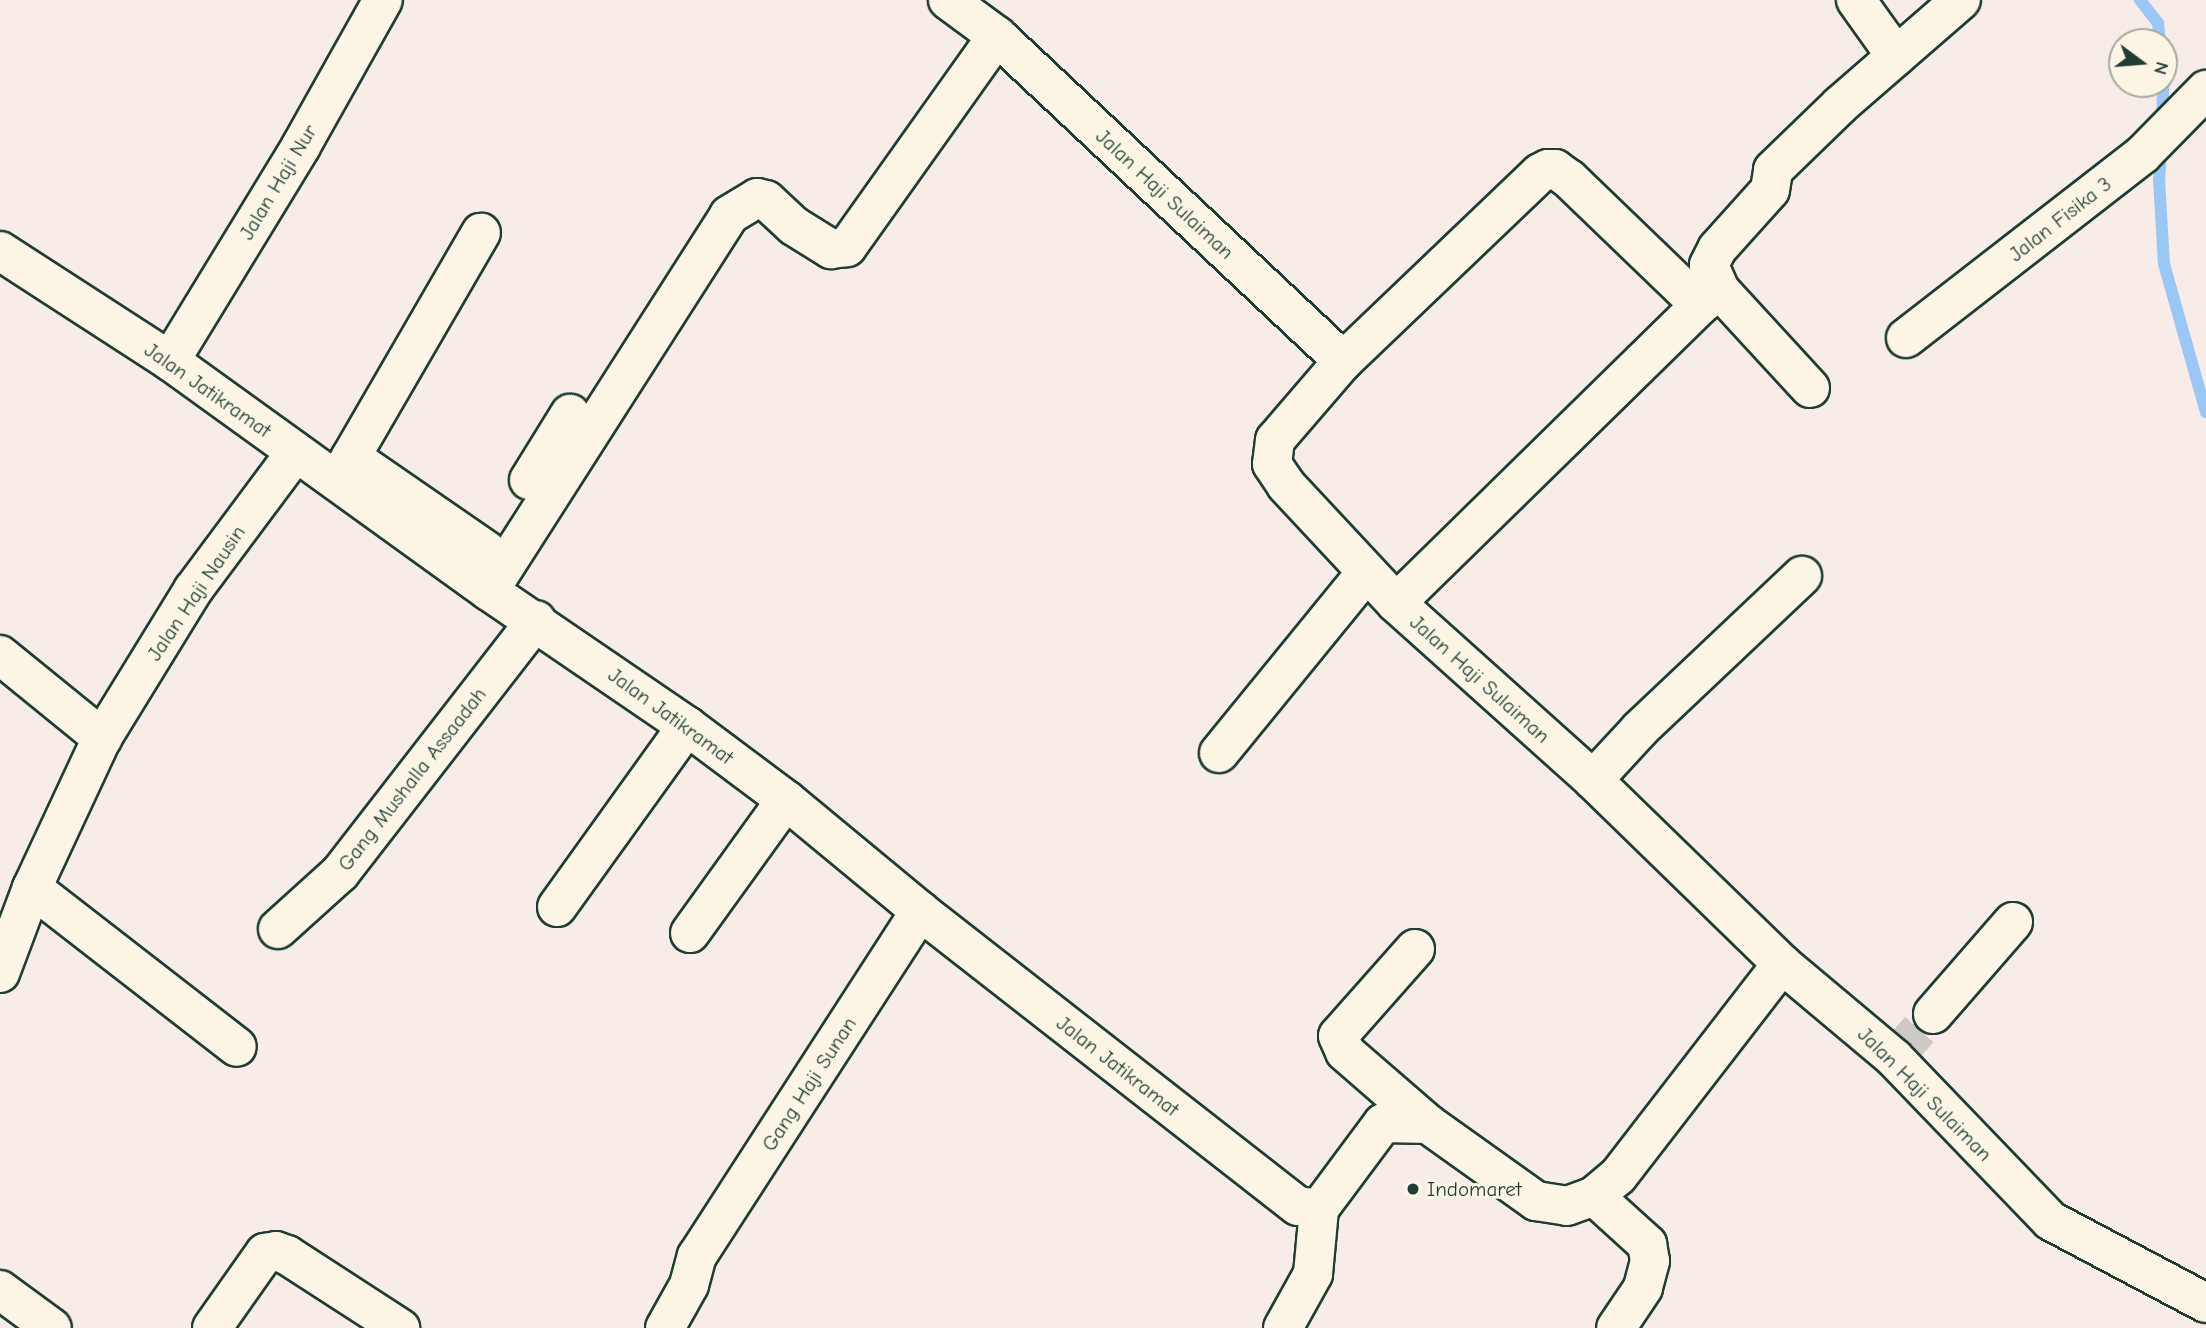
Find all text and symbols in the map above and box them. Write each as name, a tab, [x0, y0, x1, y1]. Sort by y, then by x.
north arrow	[2108, 28, 2178, 98]
text: N	[2149, 59, 2174, 77]
street label: Jalan Haji Nur	[234, 120, 322, 244]
street label: Jalan Haji Sulaiman	[1091, 124, 1239, 264]
street label: Jalan Fisika 3	[2004, 171, 2116, 267]
street label: Jalan Jatikramat	[140, 337, 276, 443]
street label: Jalan Haji Nausin	[141, 521, 251, 665]
street label: Jalan Haji Sulaiman	[1405, 610, 1555, 748]
street label: Jalan Jatikramat	[603, 662, 739, 770]
street label: Gang Mushalla Assaadah	[332, 682, 492, 876]
street label: Jalan Jatikramat	[1052, 1010, 1184, 1122]
street label: Gang Haji Sunan	[756, 1012, 862, 1156]
street label: Jalan Haji Sulaiman	[1853, 1022, 1997, 1166]
place label: Indomaret	[1427, 1176, 1522, 1202]
marker: Indomaret	[1405, 1181, 1421, 1197]

